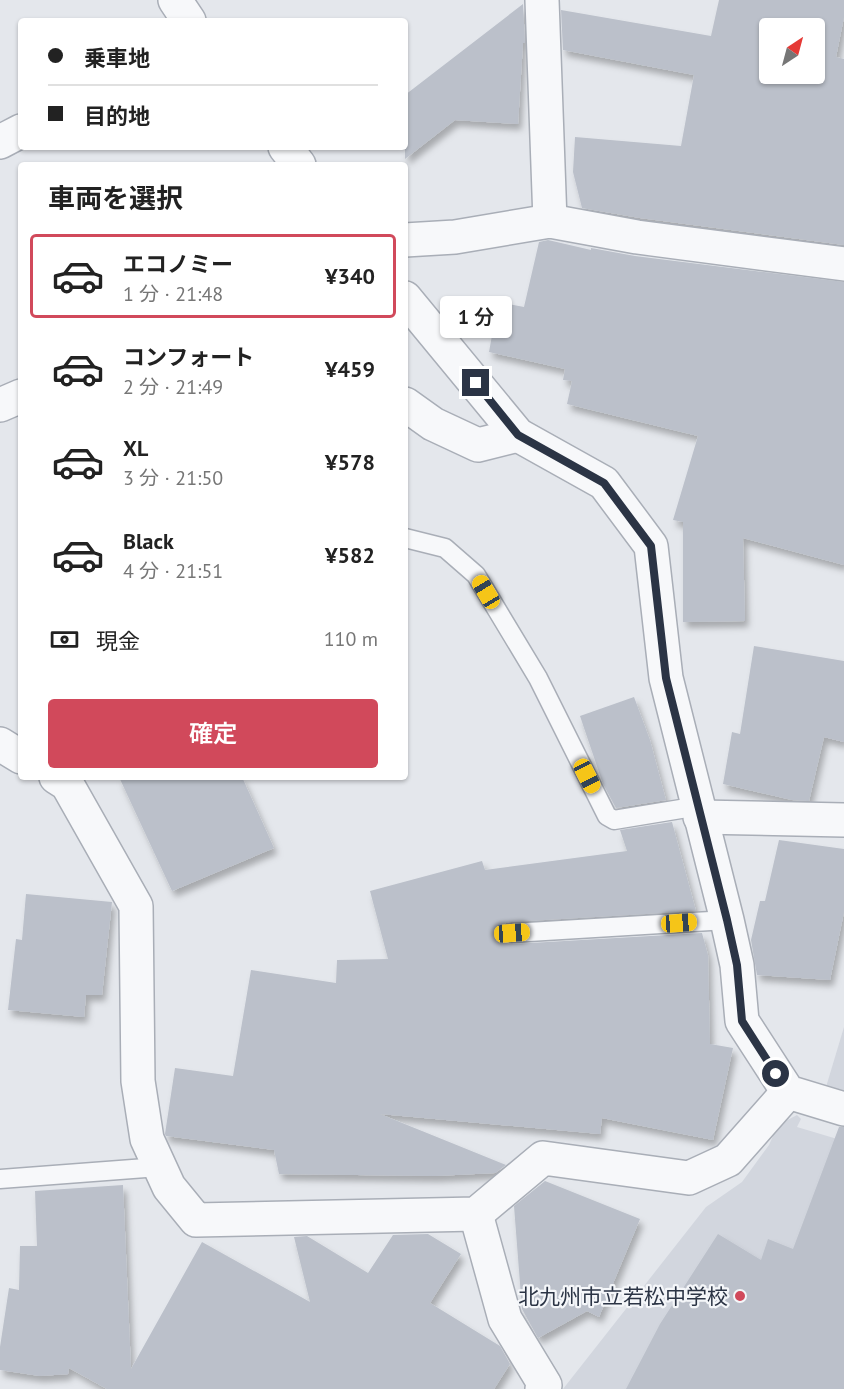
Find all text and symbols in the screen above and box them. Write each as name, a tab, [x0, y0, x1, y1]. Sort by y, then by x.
north arrow	[759, 18, 825, 84]
map controls	[759, 18, 825, 84]
text: 乗車地	[84, 44, 150, 72]
text: 目的地	[84, 102, 150, 130]
text: 車両を選択	[48, 181, 183, 215]
icon: car	[51, 249, 105, 303]
text: エコノミー	[123, 250, 233, 278]
text: ¥340	[325, 262, 375, 290]
text: 1 分 · 21:48	[123, 281, 223, 307]
callout: 1 分	[440, 296, 512, 338]
text: 1 分	[458, 304, 494, 330]
icon: car	[51, 342, 105, 396]
text: コンフォート	[123, 343, 254, 371]
text: ¥459	[325, 355, 375, 383]
route end	[462, 369, 489, 396]
text: 2 分 · 21:49	[123, 374, 223, 400]
text: XL	[123, 434, 148, 462]
icon: car	[51, 435, 105, 489]
text: ¥578	[325, 448, 375, 476]
text: 3 分 · 21:50	[123, 465, 223, 491]
text: Black	[123, 527, 174, 555]
icon: car	[51, 528, 105, 582]
text: ¥582	[325, 541, 375, 569]
text: 4 分 · 21:51	[123, 558, 223, 584]
car	[469, 572, 503, 612]
icon: cash	[48, 623, 81, 656]
text: 110 m	[324, 626, 378, 652]
text: 現金	[96, 627, 140, 655]
button: 確定	[48, 699, 378, 768]
car	[571, 756, 603, 796]
car	[660, 913, 698, 933]
car	[493, 923, 531, 943]
route start	[762, 1060, 789, 1087]
place label: 北九州市立若松中学校	[518, 1283, 728, 1310]
marker: 北九州市立若松中学校	[733, 1289, 747, 1303]

